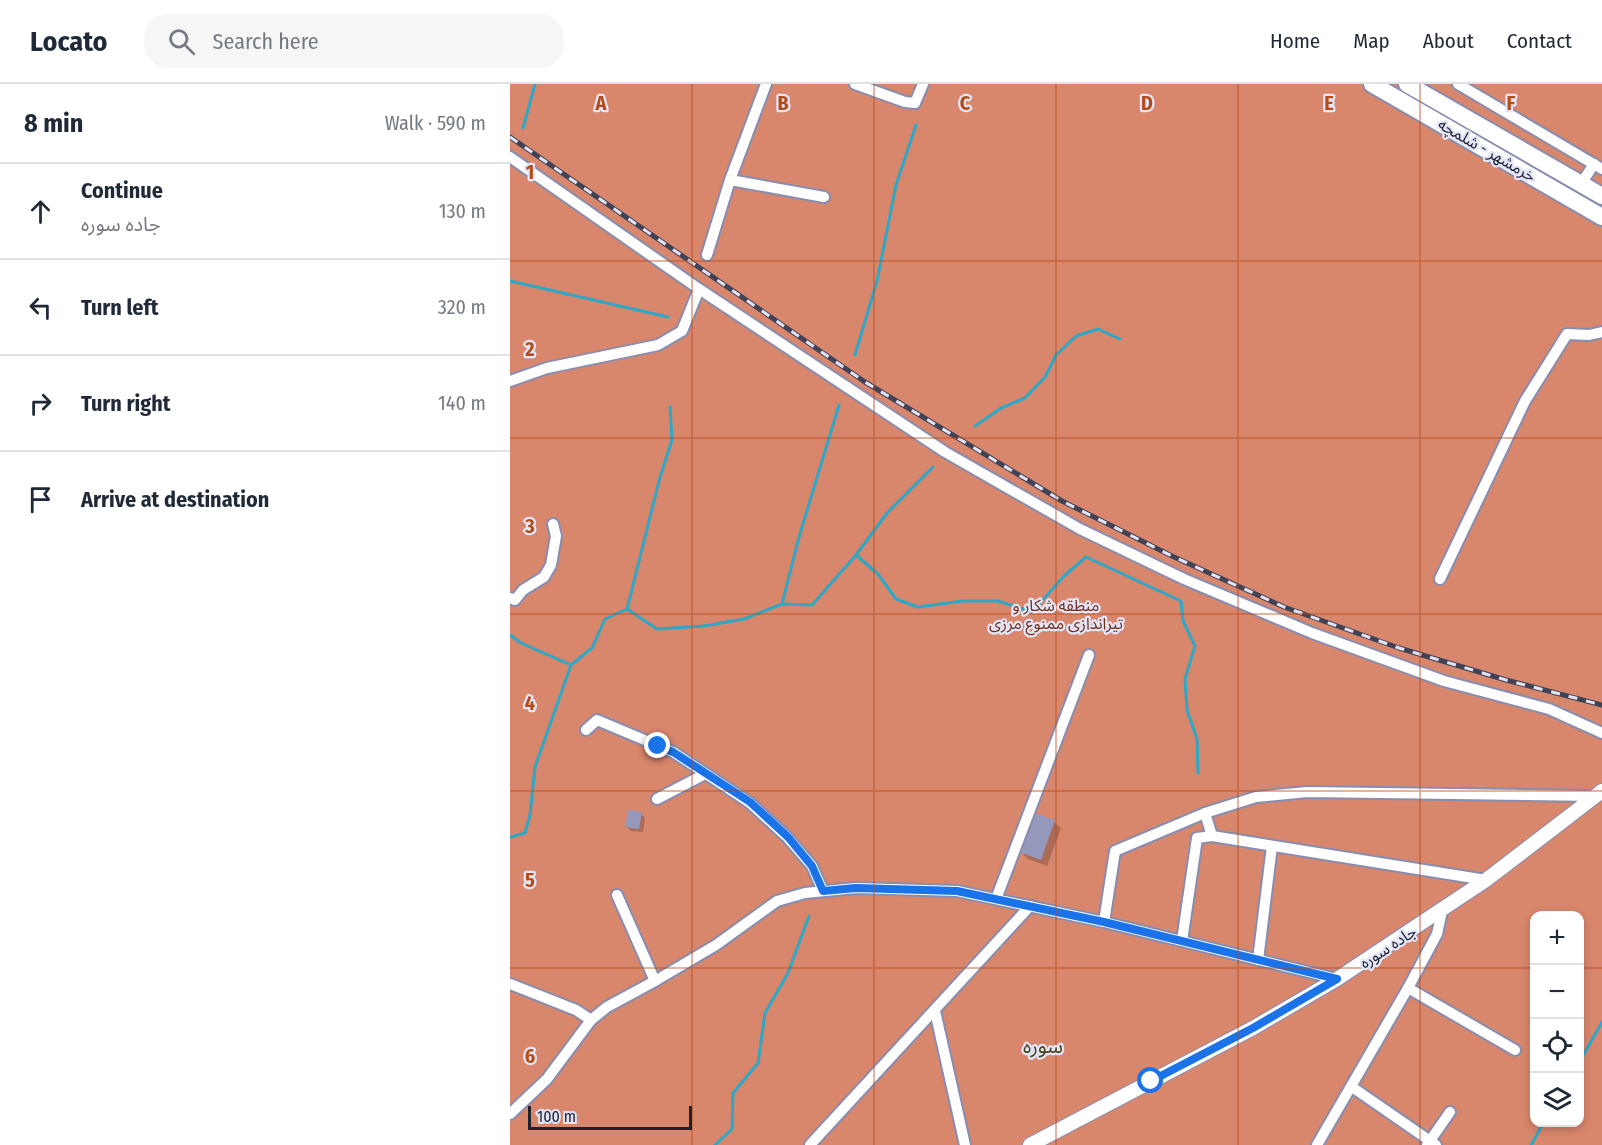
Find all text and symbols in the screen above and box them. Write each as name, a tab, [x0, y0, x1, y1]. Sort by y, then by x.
search box	[144, 14, 564, 68]
text: Locato	[30, 25, 108, 58]
icon: search	[165, 25, 198, 58]
text: Search here	[213, 28, 319, 55]
text: Home	[1270, 28, 1320, 54]
text: Map	[1353, 28, 1390, 54]
text: About	[1423, 28, 1474, 54]
text: Contact	[1507, 28, 1572, 54]
text: A	[595, 91, 608, 115]
text: B	[777, 91, 789, 115]
text: C	[960, 91, 971, 115]
text: D	[1141, 91, 1153, 115]
text: E	[1324, 91, 1334, 115]
text: F	[1507, 91, 1516, 115]
text: 8 min	[24, 108, 83, 139]
text: Walk · 590 m	[385, 111, 486, 135]
street label: خرمشهر - شلمچه	[1434, 114, 1539, 187]
text: 1	[526, 160, 534, 184]
text: Continue	[81, 177, 163, 204]
icon: ahead	[24, 195, 57, 228]
text: 130 m	[439, 199, 486, 223]
text: جاده سوره	[81, 212, 161, 236]
icon: left	[24, 291, 57, 324]
text: Turn left	[81, 294, 159, 321]
text: 320 m	[438, 295, 486, 319]
text: 2	[524, 337, 535, 361]
icon: right	[24, 387, 57, 420]
text: Turn right	[81, 390, 170, 417]
text: 140 m	[438, 391, 486, 415]
icon: arrive	[24, 483, 57, 516]
text: Arrive at destination	[81, 486, 269, 513]
text: 3	[524, 514, 535, 538]
park label: منطقه شکار و تیراندازی ممنوع مرزی	[989, 596, 1123, 636]
text: 4	[525, 691, 535, 715]
route end	[644, 732, 670, 758]
text: 5	[525, 868, 535, 892]
map controls	[1530, 911, 1584, 1127]
button: +	[1530, 911, 1584, 965]
street label: جاده سوره	[1356, 922, 1420, 972]
button: −	[1530, 965, 1584, 1019]
button: locate	[1530, 1019, 1584, 1073]
district label: سوره	[1023, 1034, 1063, 1058]
text: 6	[525, 1044, 535, 1068]
route start	[1137, 1067, 1163, 1093]
button: layers	[1530, 1073, 1584, 1127]
scale bar	[528, 1103, 692, 1130]
text: 100 m	[537, 1107, 576, 1126]

